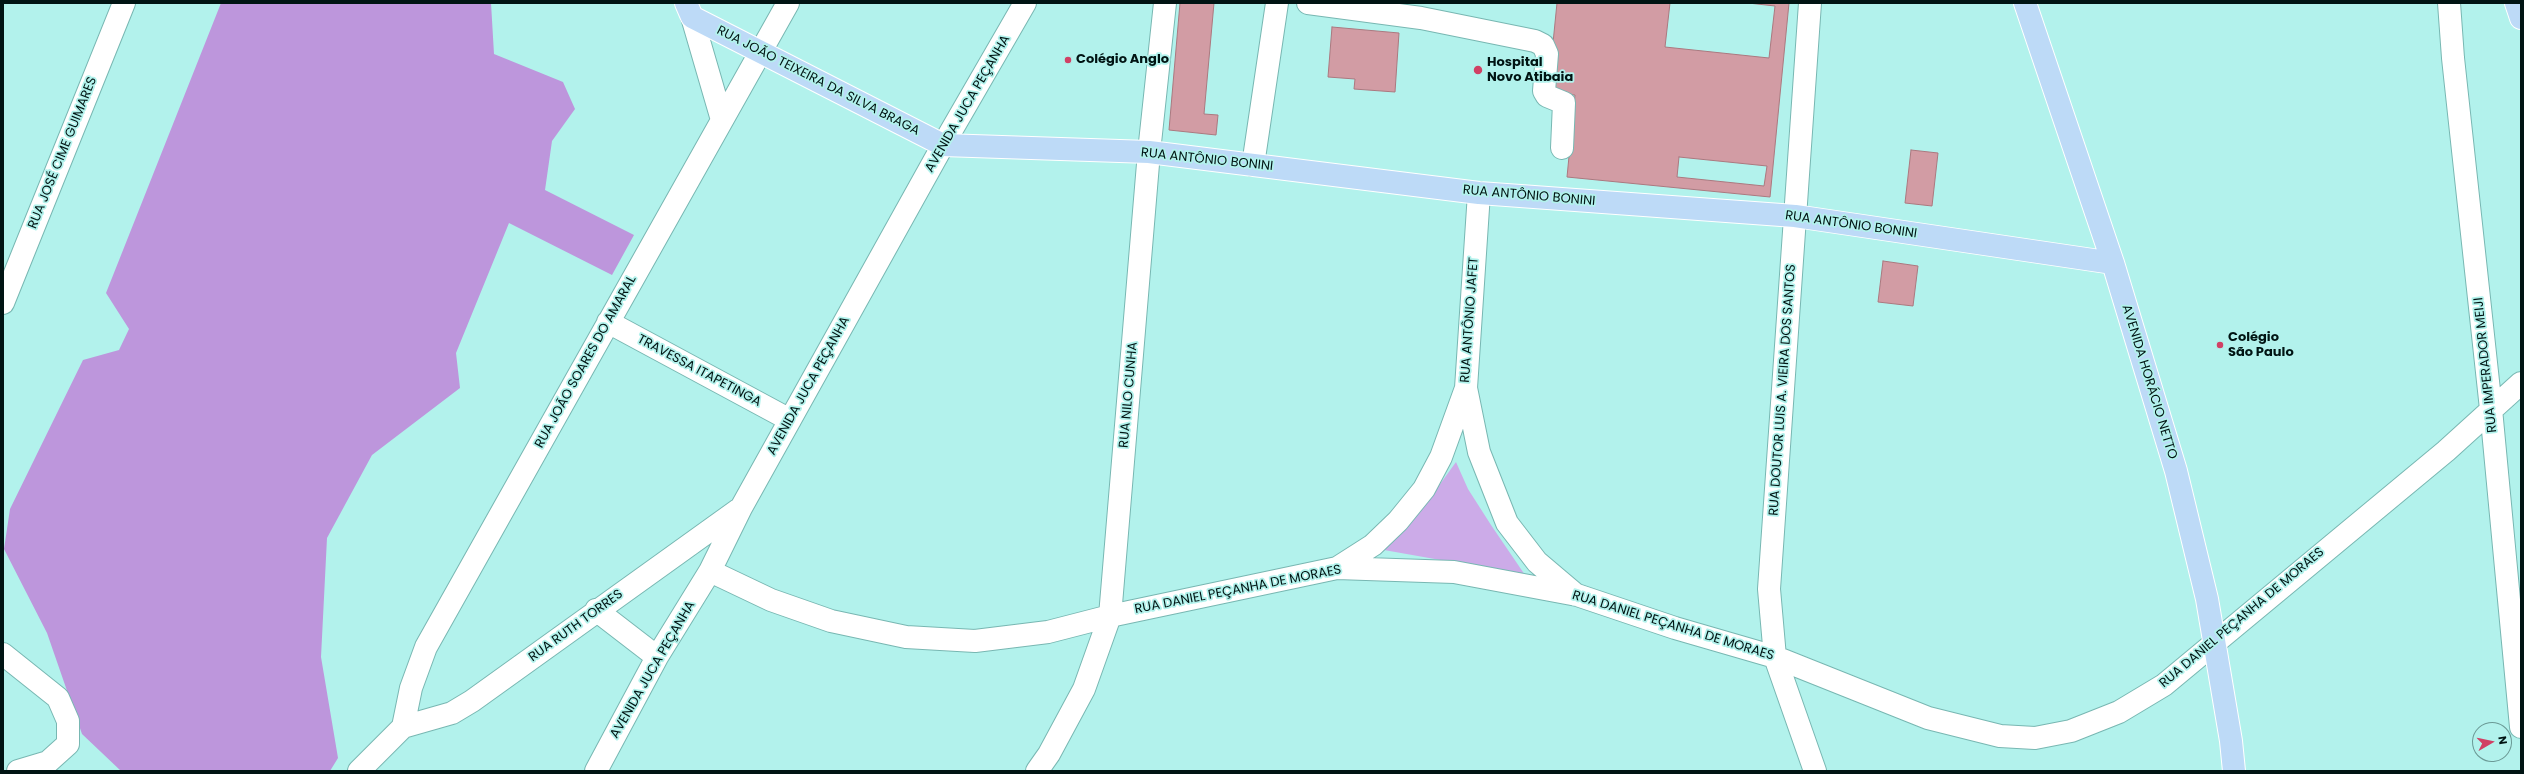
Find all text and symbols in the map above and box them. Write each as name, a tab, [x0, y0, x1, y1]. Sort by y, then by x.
street label: RUA JOÃO TEIXEIRA DA SILVA BRAGA	[714, 23, 922, 139]
street label: AVENIDA JUCA PEÇANHA	[922, 33, 1014, 175]
place label: Colégio Anglo	[1076, 52, 1169, 68]
marker: Colégio Anglo	[1063, 55, 1073, 65]
place label: Hospital Novo Atibaia	[1487, 55, 1573, 86]
marker: Hospital Novo Atibaia	[1472, 64, 1484, 76]
street label: RUA JOSÉ CIME GUIMARES	[25, 75, 101, 231]
street label: RUA ANTÔNIO BONINI	[1140, 145, 1274, 175]
street label: RUA ANTÔNIO BONINI	[1462, 182, 1596, 210]
street label: RUA ANTÔNIO BONINI	[1784, 208, 1918, 242]
street label: RUA ANTÔNIO JAFET	[1458, 257, 1482, 383]
street label: RUA DOUTOR LUIS A. VIEIRA DOS SANTOS	[1766, 264, 1800, 516]
street label: RUA JOÃO SOARES DO AMARAL	[532, 273, 640, 451]
street label: RUA IMPERADOR MEIJI	[2471, 297, 2501, 433]
street label: AVENIDA HORÁCIO NETTO	[2118, 303, 2180, 461]
street label: AVENIDA JUCA PEÇANHA	[764, 314, 854, 458]
place label: Colégio São Paulo	[2228, 330, 2294, 361]
street label: TRAVESSA ITAPETINGA	[634, 332, 764, 410]
marker: Colégio São Paulo	[2215, 340, 2225, 350]
street label: RUA NILO CUNHA	[1117, 341, 1141, 449]
street label: RUA DANIEL PEÇANHA DE MORAES	[2157, 545, 2327, 691]
street label: RUA DANIEL PEÇANHA DE MORAES	[1133, 562, 1343, 618]
street label: RUA RUTH TORRES	[526, 587, 626, 665]
street label: RUA DANIEL PEÇANHA DE MORAES	[1570, 588, 1776, 664]
street label: AVENIDA JUCA PEÇANHA	[607, 599, 699, 741]
north arrow	[2472, 722, 2512, 762]
text: N	[2494, 735, 2511, 746]

